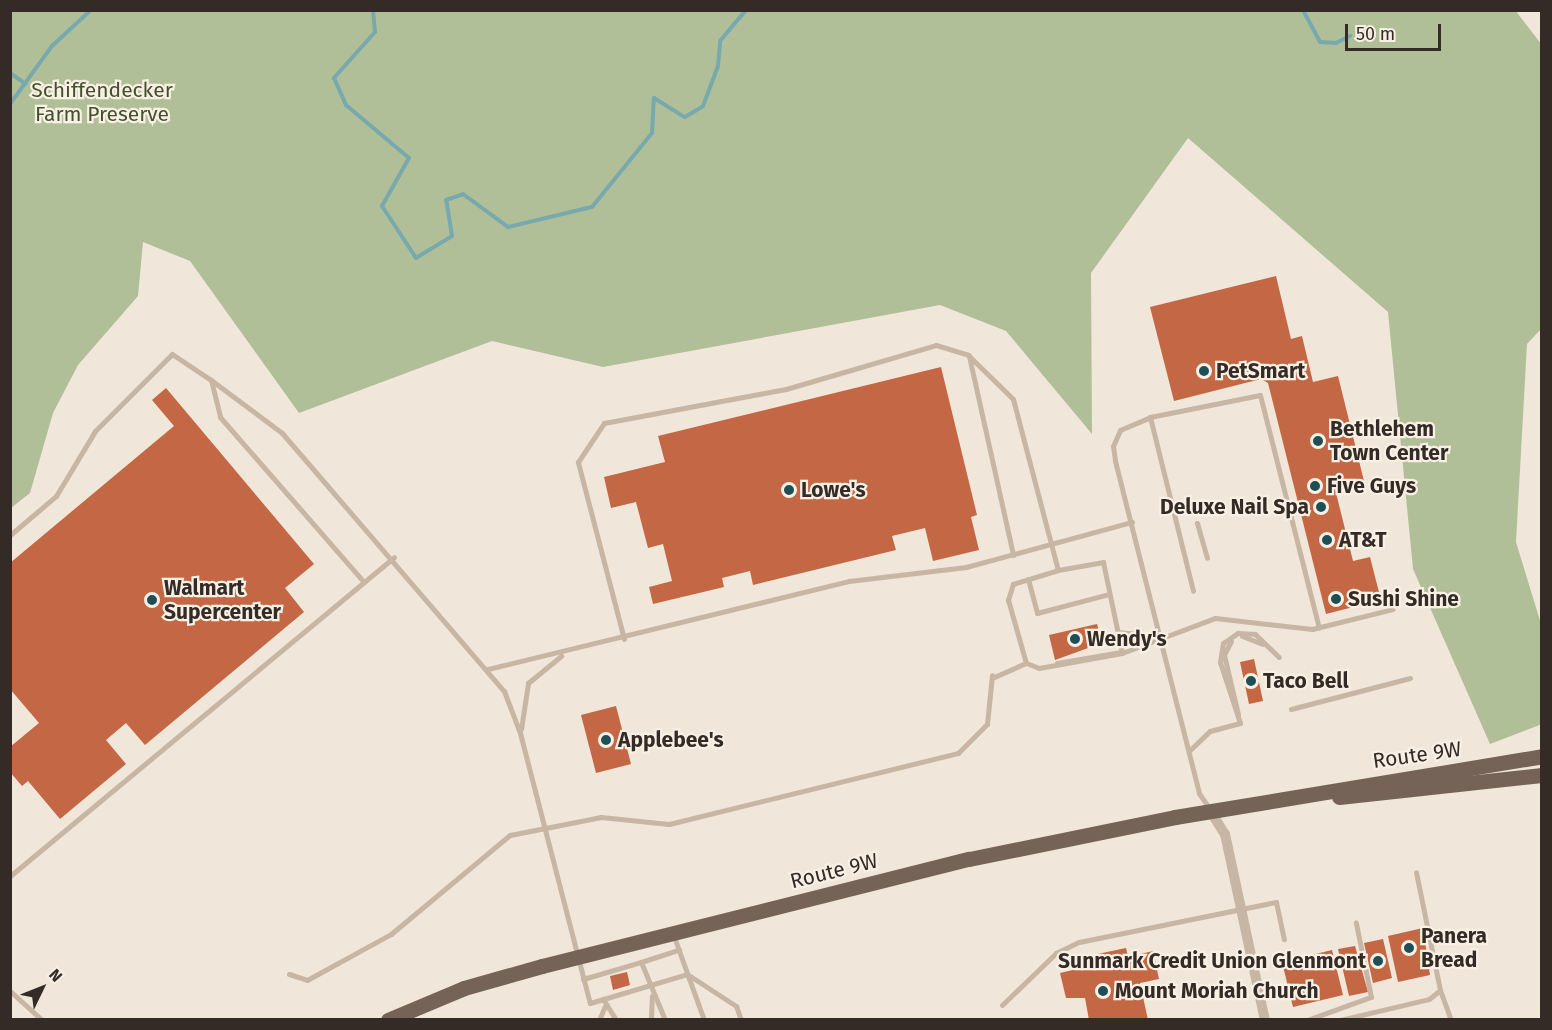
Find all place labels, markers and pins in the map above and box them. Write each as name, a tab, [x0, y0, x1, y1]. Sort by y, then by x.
place label: PetSmart	[1216, 358, 1305, 384]
marker: PetSmart	[1197, 364, 1211, 378]
place label: Bethlehem Town Center	[1330, 416, 1448, 466]
marker: Bethlehem Town Center	[1311, 434, 1325, 448]
place label: Five Guys	[1327, 473, 1416, 499]
place label: Lowe's	[801, 477, 866, 503]
marker: Five Guys	[1308, 479, 1322, 493]
marker: Lowe's	[782, 483, 796, 497]
place label: Deluxe Nail Spa	[1160, 494, 1309, 520]
marker: Deluxe Nail Spa	[1314, 500, 1328, 514]
place label: AT&T	[1339, 527, 1387, 553]
marker: AT&T	[1320, 533, 1334, 547]
place label: Walmart Supercenter	[164, 575, 281, 625]
place label: Sushi Shine	[1348, 586, 1459, 612]
marker: Sushi Shine	[1329, 592, 1343, 606]
marker: Walmart Supercenter	[145, 593, 159, 607]
place label: Wendy's	[1087, 626, 1167, 652]
marker: Wendy's	[1068, 632, 1082, 646]
place label: Taco Bell	[1263, 668, 1349, 694]
marker: Taco Bell	[1244, 674, 1258, 688]
place label: Applebee's	[618, 727, 724, 753]
marker: Applebee's	[599, 733, 613, 747]
place label: Panera Bread	[1421, 923, 1487, 973]
marker: Panera Bread	[1402, 941, 1416, 955]
place label: Sunmark Credit Union Glenmont	[1058, 948, 1366, 974]
marker: Sunmark Credit Union Glenmont	[1371, 954, 1385, 968]
place label: Mount Moriah Church	[1115, 978, 1319, 1004]
marker: Mount Moriah Church	[1096, 984, 1110, 998]

